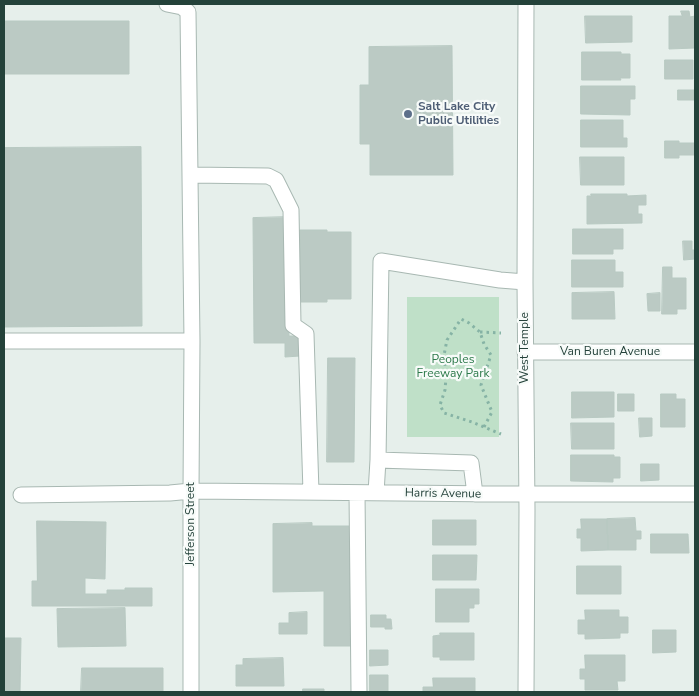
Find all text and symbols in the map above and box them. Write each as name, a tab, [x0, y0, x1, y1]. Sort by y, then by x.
place label: Salt Lake City Public Utilities	[418, 100, 499, 128]
marker: Salt Lake City Public Utilities	[402, 108, 414, 120]
street label: West Temple	[518, 312, 532, 384]
street label: Van Buren Avenue	[560, 345, 660, 359]
park label: Peoples Freeway Park	[417, 353, 489, 381]
street label: Jefferson Street	[184, 482, 198, 566]
street label: Harris Avenue	[405, 486, 481, 502]

